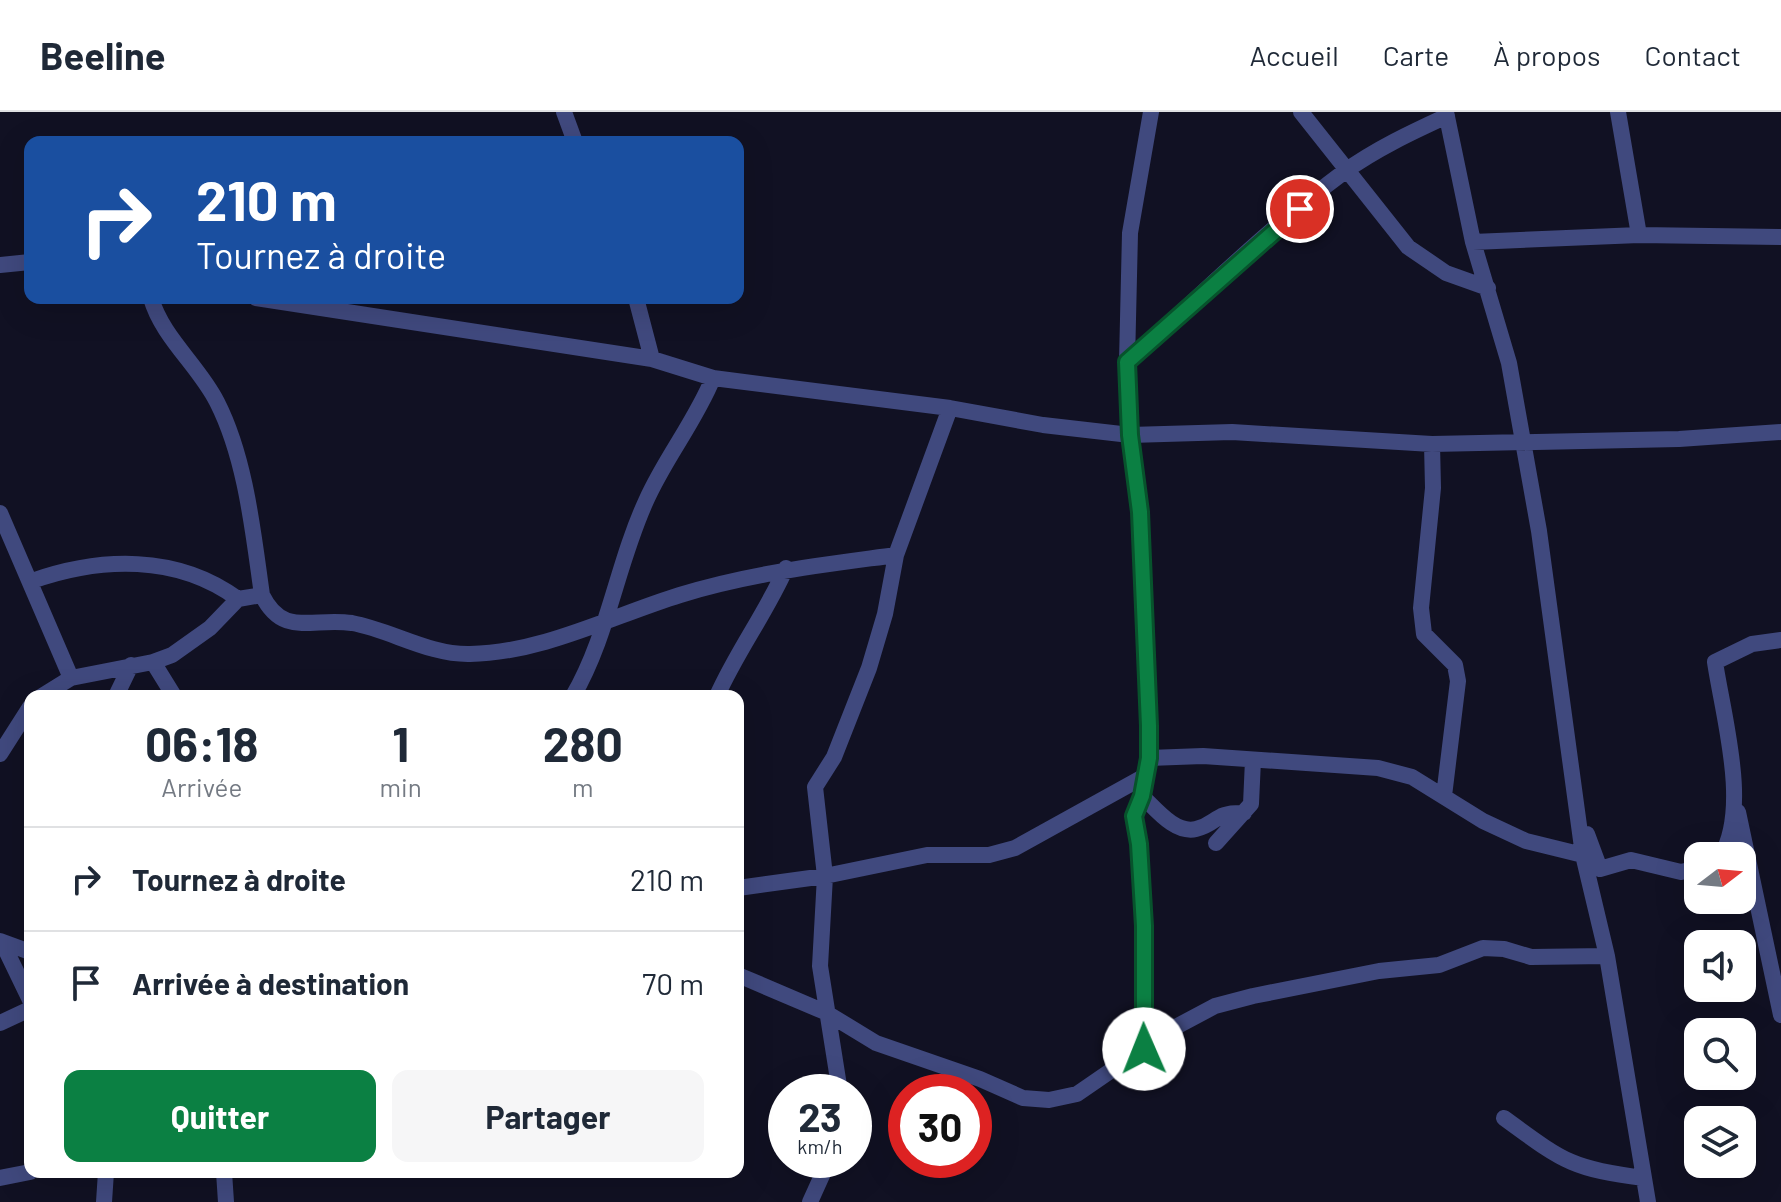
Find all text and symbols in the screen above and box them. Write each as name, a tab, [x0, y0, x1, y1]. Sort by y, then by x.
text: Beeline	[40, 32, 165, 78]
text: Accueil	[1249, 38, 1339, 72]
text: Carte	[1383, 38, 1449, 72]
text: À propos	[1493, 38, 1600, 72]
text: Contact	[1644, 38, 1741, 72]
text: 210 m	[196, 165, 337, 232]
icon: right	[64, 168, 168, 272]
pin	[1266, 175, 1334, 243]
icon: arrive	[1278, 187, 1322, 231]
text: Tournez à droite	[196, 233, 446, 276]
text: 06:18	[145, 714, 259, 772]
text: 1	[392, 714, 409, 772]
text: 280	[543, 714, 623, 772]
text: Arrivée	[161, 771, 242, 802]
text: min	[380, 771, 422, 802]
text: m	[572, 771, 594, 802]
north arrow	[1684, 842, 1756, 914]
map controls	[1684, 842, 1756, 1178]
icon: right	[64, 857, 108, 901]
text: Tournez à droite	[132, 861, 346, 897]
text: 210 m	[630, 861, 704, 897]
button: sound	[1684, 930, 1756, 1002]
icon: arrive	[64, 961, 108, 1005]
text: Arrivée à destination	[132, 965, 409, 1001]
text: 70 m	[642, 965, 704, 1001]
position arrow	[1102, 1007, 1186, 1091]
button: search	[1684, 1018, 1756, 1090]
button: Quitter	[64, 1070, 376, 1162]
button: Partager	[392, 1070, 704, 1162]
speed limit sign: 30	[888, 1074, 992, 1178]
text: 23	[798, 1092, 842, 1140]
button: layers	[1684, 1106, 1756, 1178]
text: km/h	[797, 1134, 843, 1158]

